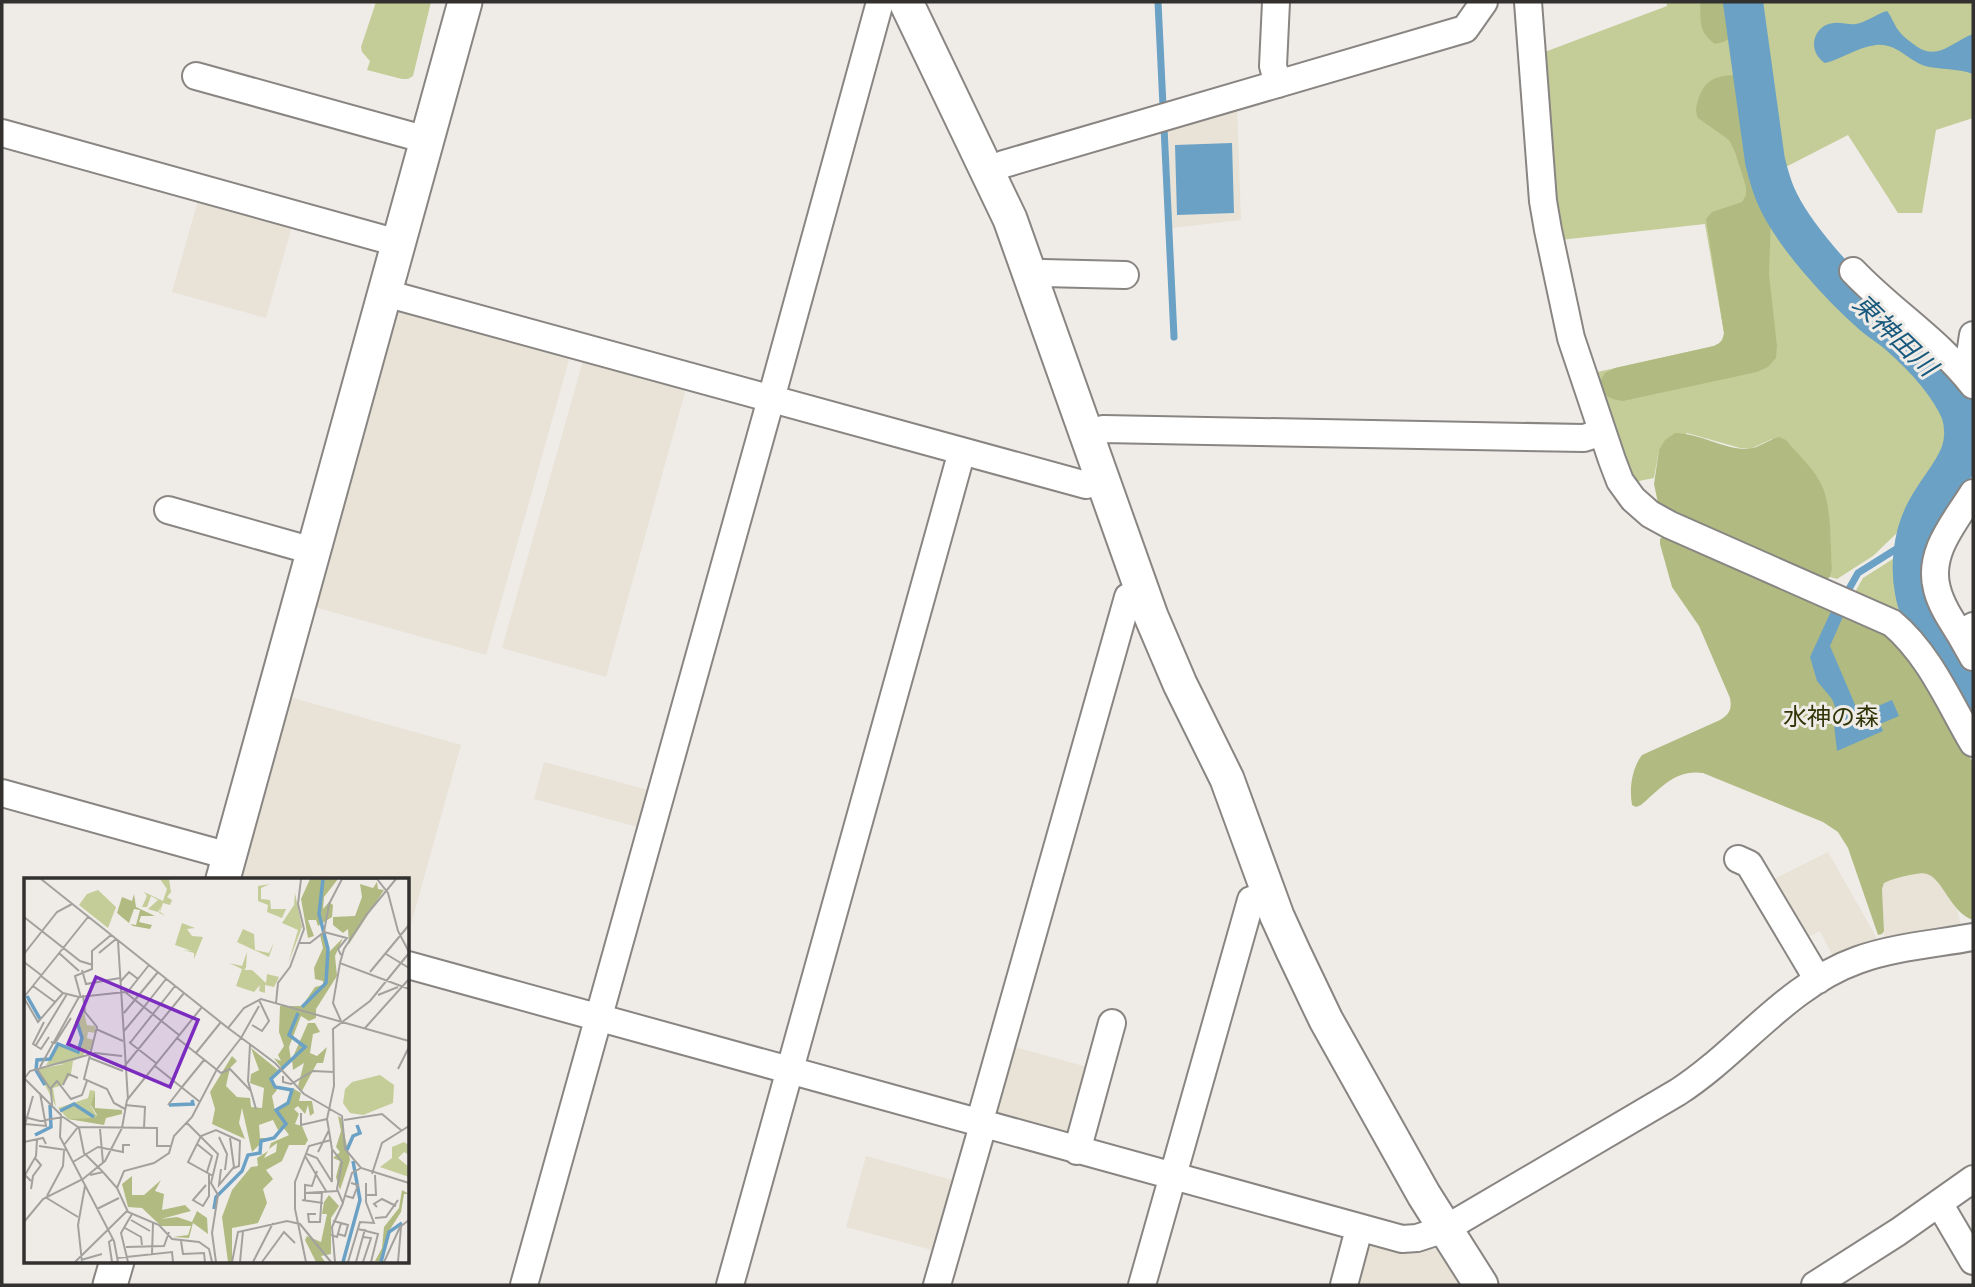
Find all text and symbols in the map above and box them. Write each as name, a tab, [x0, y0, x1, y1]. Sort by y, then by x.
water label: 東神田川	[1847, 288, 1945, 384]
park label: 水神の森	[1783, 703, 1879, 731]
inset map	[24, 878, 410, 1262]

